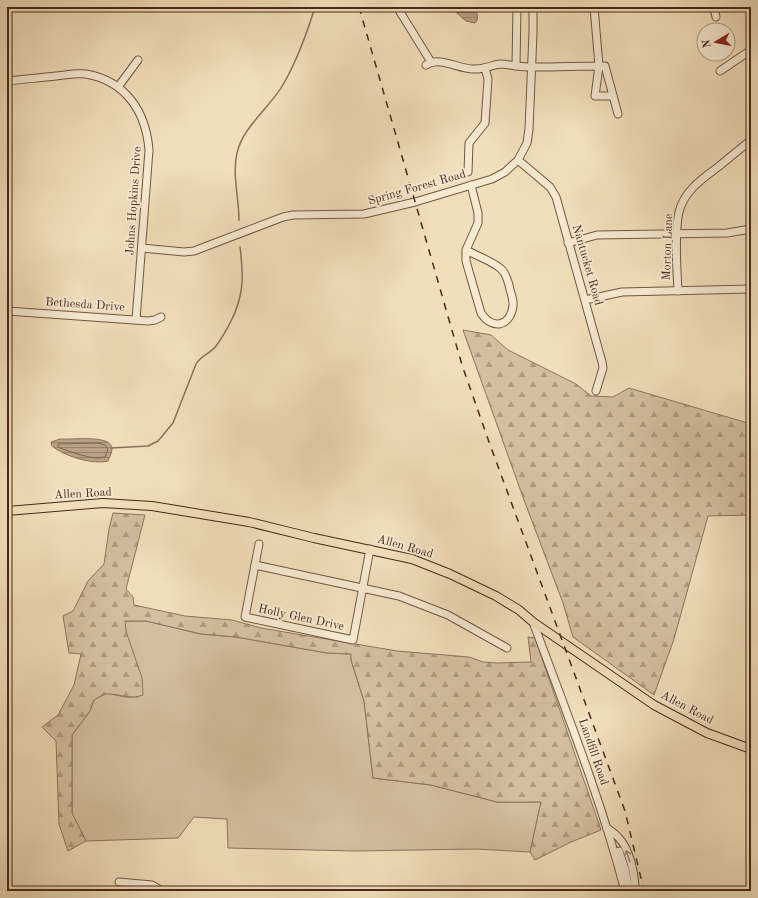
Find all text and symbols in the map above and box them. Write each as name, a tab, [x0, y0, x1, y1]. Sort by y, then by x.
north arrow	[696, 22, 736, 62]
text: N	[701, 38, 714, 49]
street label: Johns Hopkins Drive	[124, 146, 144, 256]
street label: Spring Forest Road	[367, 168, 467, 208]
street label: Morton Lane	[661, 213, 675, 281]
street label: Nantucket Road	[570, 223, 604, 307]
street label: Bethesda Drive	[45, 296, 126, 314]
street label: Allen Road	[54, 486, 112, 502]
street label: Allen Road	[376, 533, 434, 561]
street label: Holly Glen Drive	[257, 603, 346, 633]
street label: Allen Road	[659, 689, 715, 727]
street label: Landfill Road	[576, 717, 610, 787]
one-way arrow	[624, 850, 631, 863]

